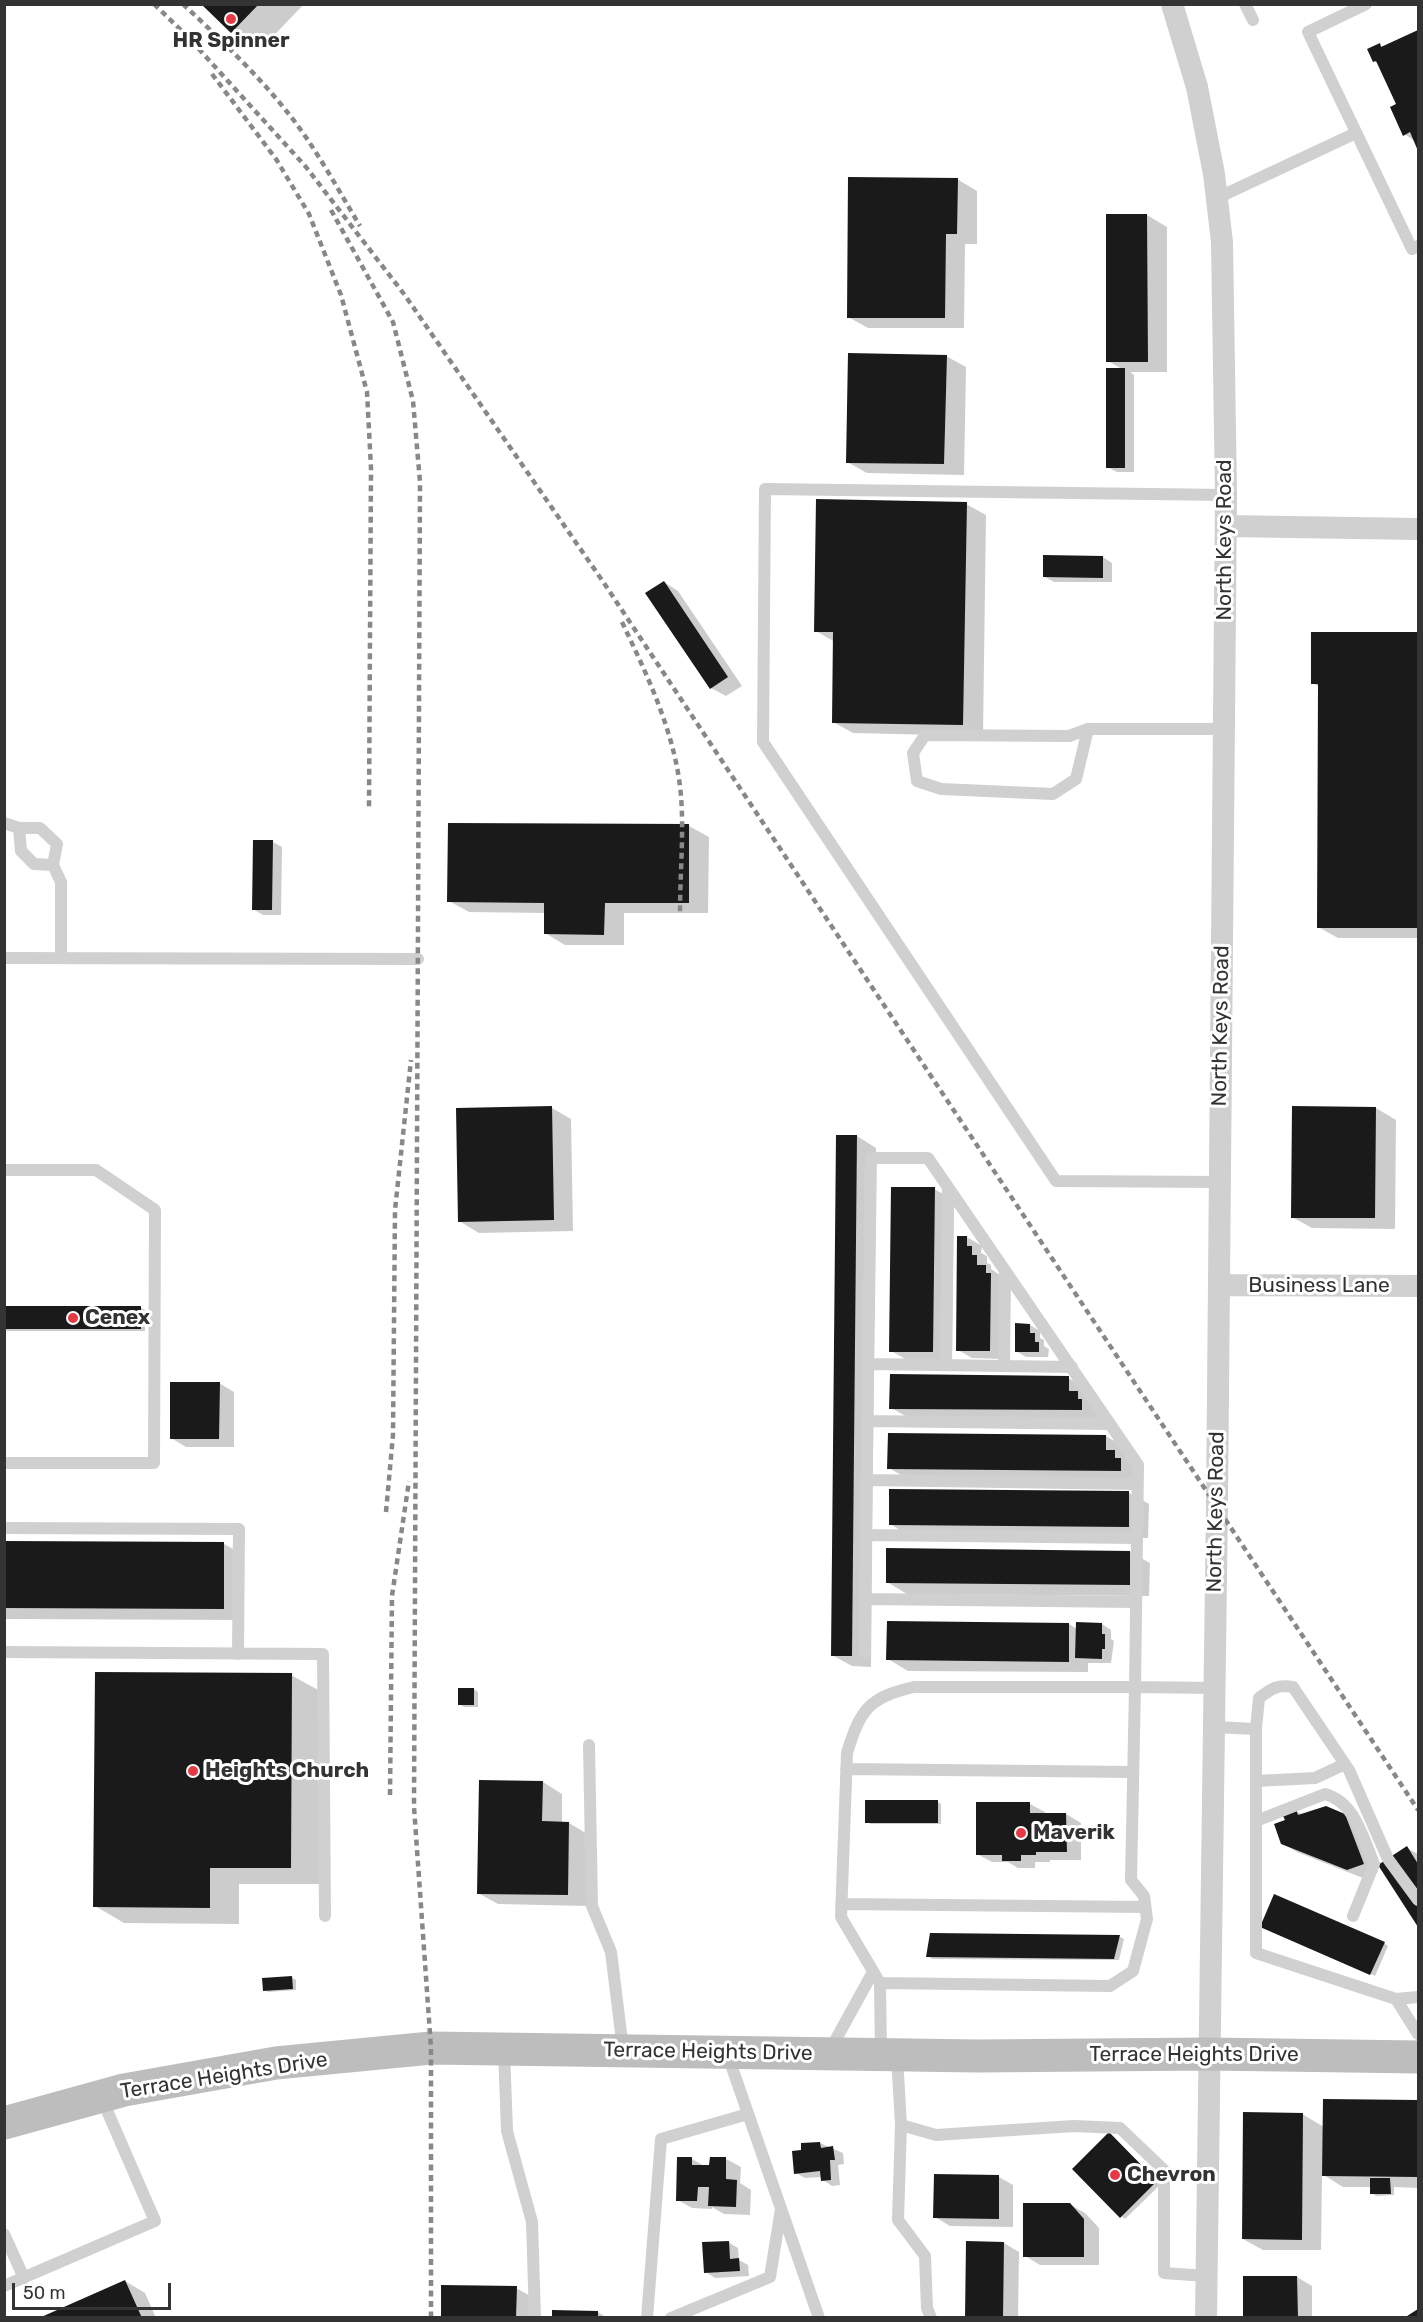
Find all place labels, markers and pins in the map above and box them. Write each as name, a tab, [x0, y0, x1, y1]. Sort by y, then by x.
marker: HR Spinner	[224, 12, 238, 26]
place label: HR Spinner	[173, 28, 289, 54]
place label: Cenex	[85, 1305, 150, 1331]
marker: Cenex	[66, 1311, 80, 1325]
place label: Heights Church	[205, 1758, 369, 1784]
marker: Heights Church	[186, 1764, 200, 1778]
place label: Maverik	[1033, 1820, 1115, 1846]
marker: Maverik	[1014, 1826, 1028, 1840]
place label: Chevron	[1127, 2162, 1216, 2188]
marker: Chevron	[1108, 2168, 1122, 2182]

